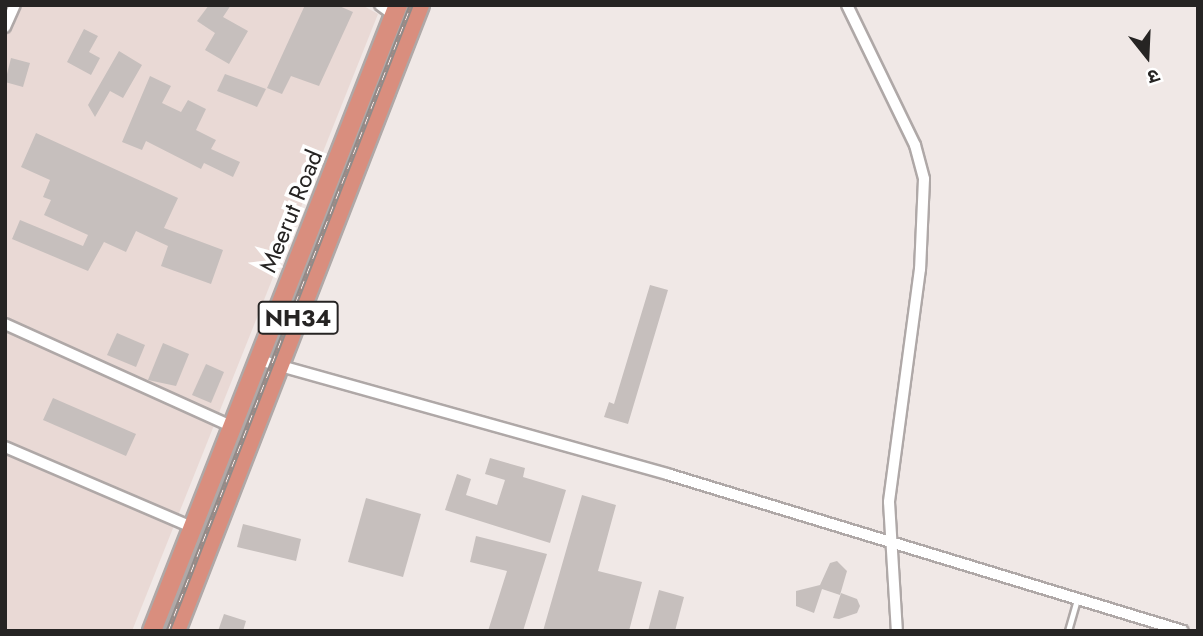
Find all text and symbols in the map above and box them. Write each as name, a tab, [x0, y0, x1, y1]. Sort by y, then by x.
north arrow	[1112, 21, 1182, 91]
text: उ	[1144, 62, 1163, 91]
street label: Meerut Road	[253, 145, 329, 277]
road number: NH34	[256, 298, 340, 338]

